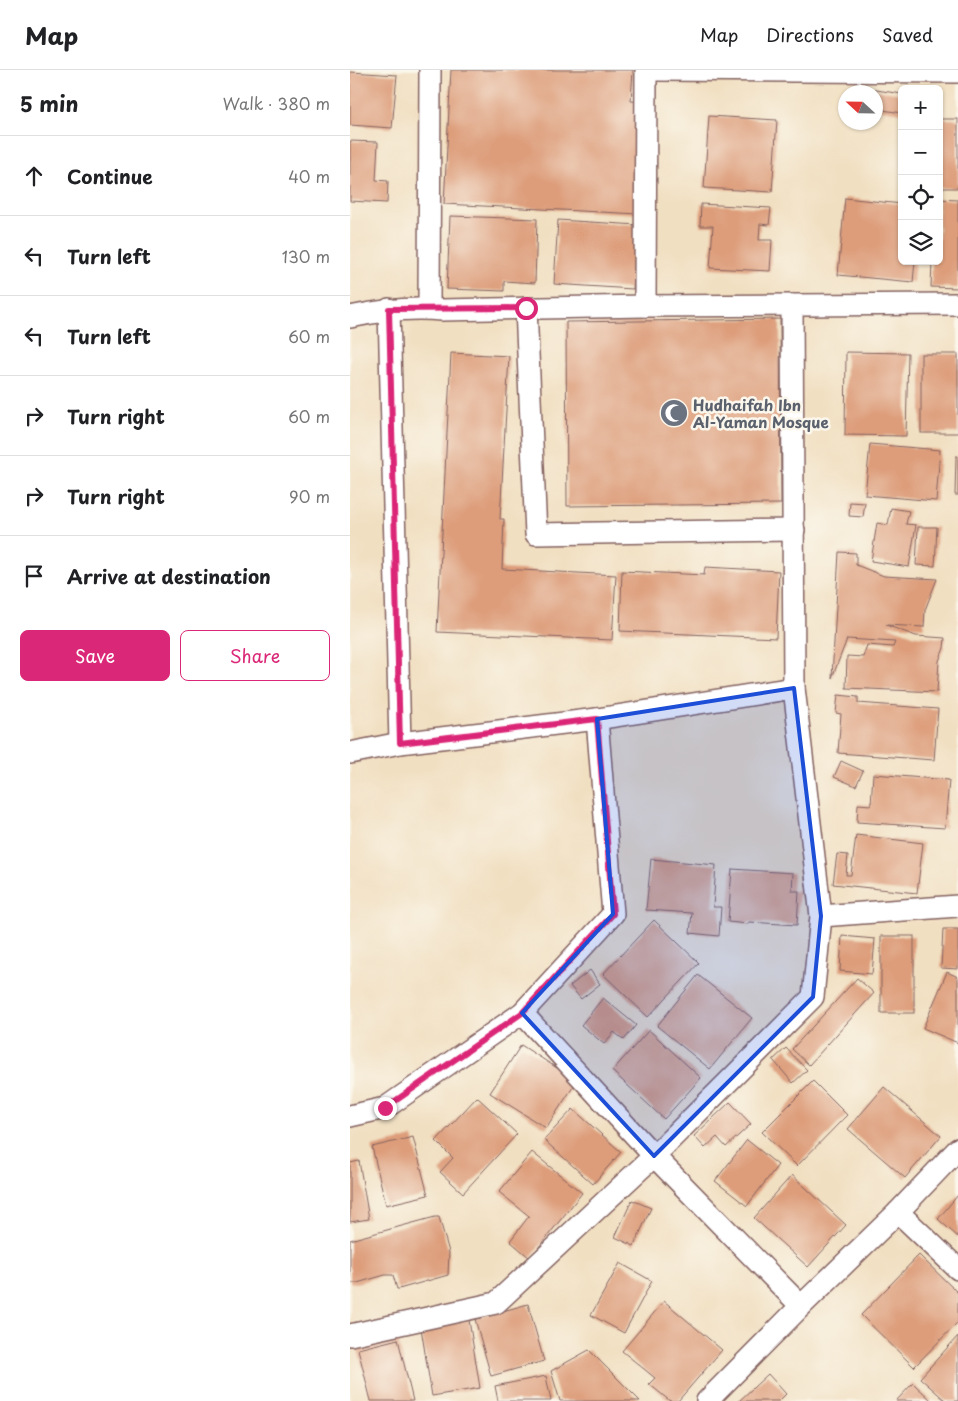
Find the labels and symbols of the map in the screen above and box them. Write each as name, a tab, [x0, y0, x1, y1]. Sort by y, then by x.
north arrow	[838, 85, 883, 130]
route start	[515, 297, 538, 320]
place label: Hudhaifah Ibn Al-Yaman Mosque	[693, 393, 829, 433]
mosque icon: Hudhaifah Ibn Al-Yaman Mosque	[659, 398, 689, 428]
route end	[374, 1097, 397, 1120]

